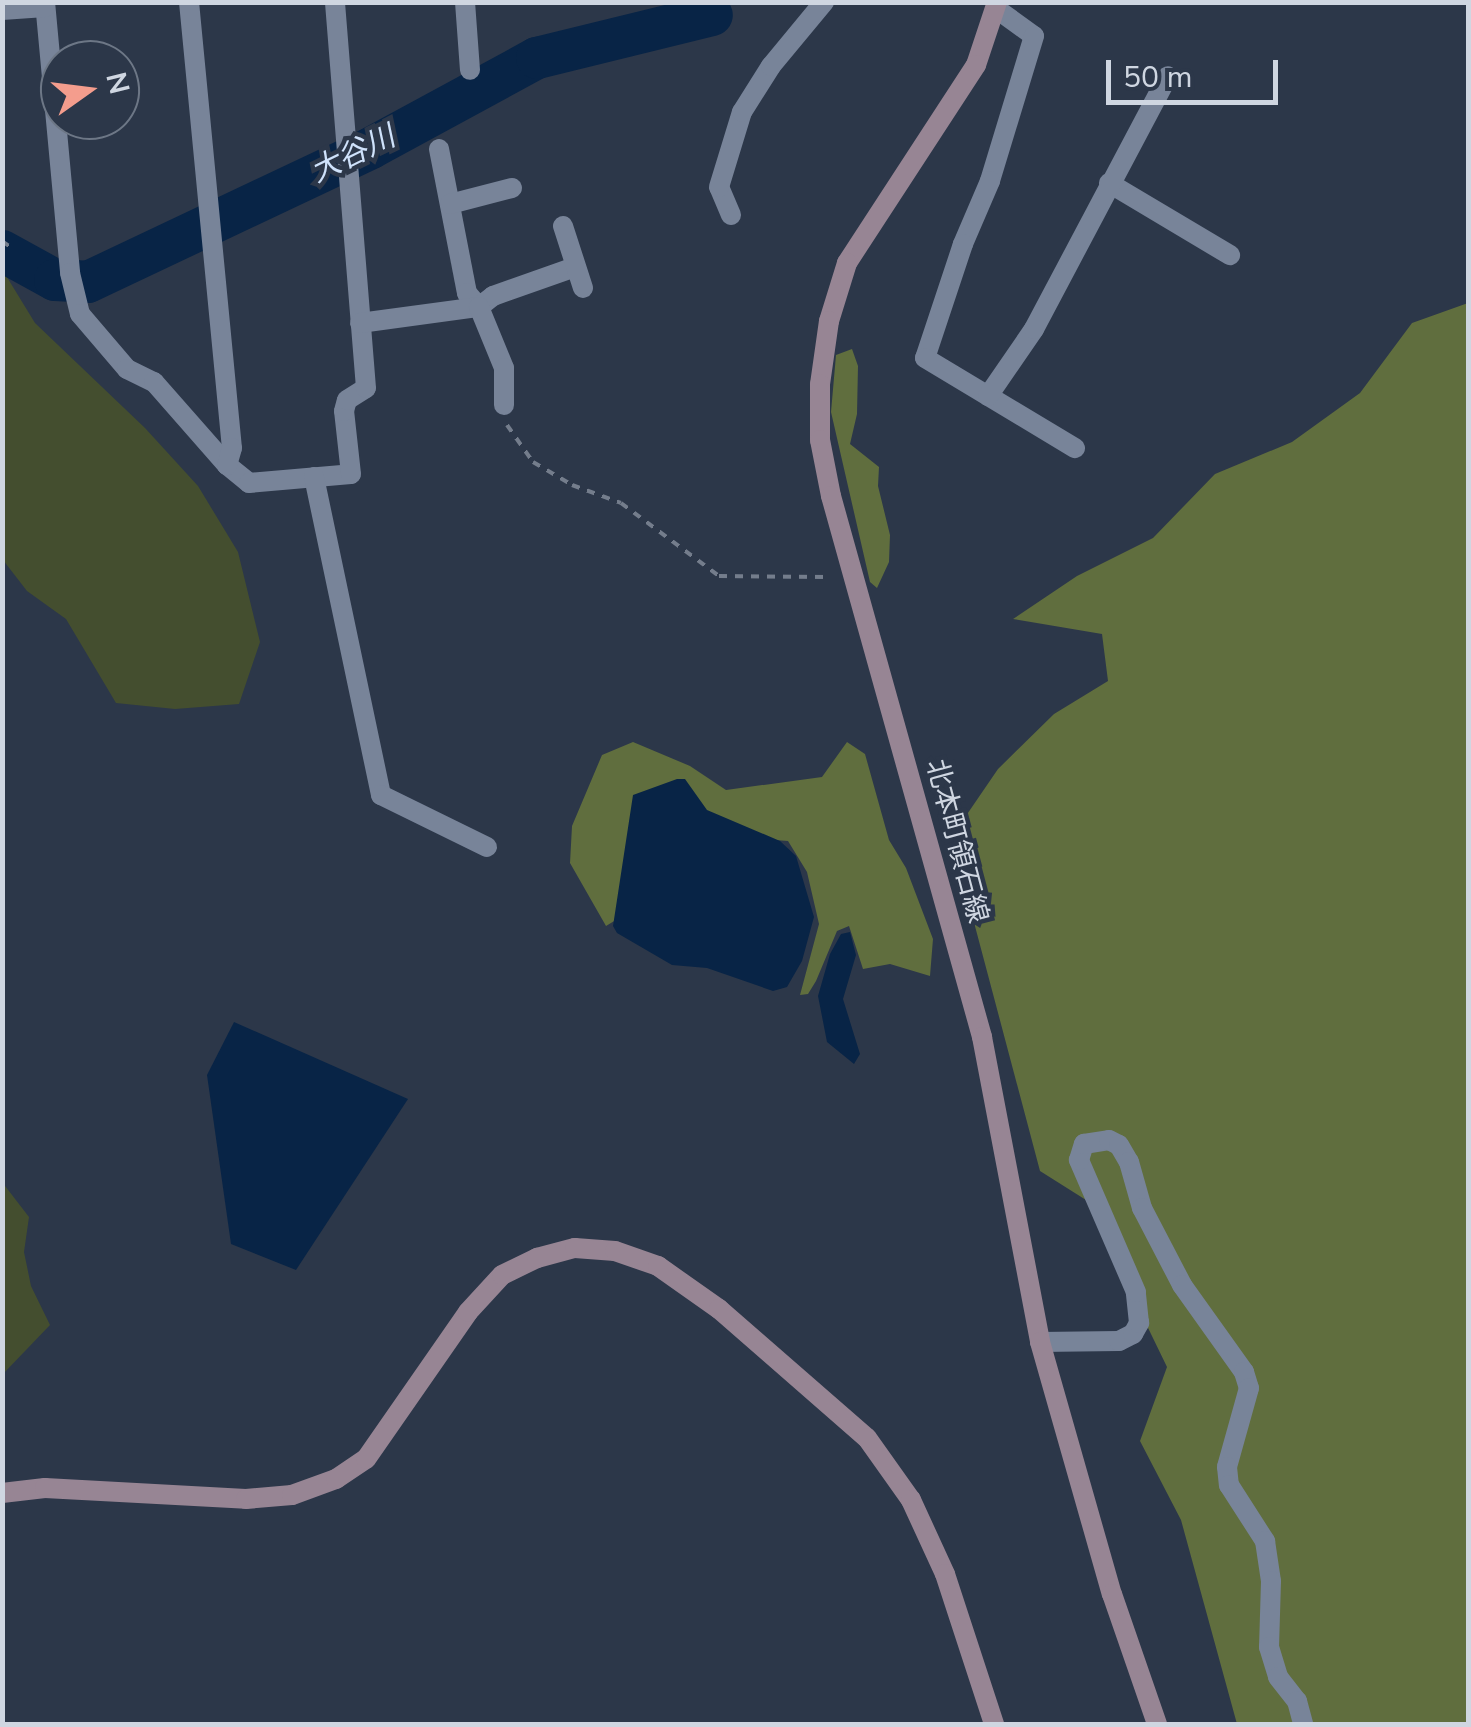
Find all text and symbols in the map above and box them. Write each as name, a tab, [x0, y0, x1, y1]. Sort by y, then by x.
north arrow	[40, 40, 140, 140]
scale bar	[1111, 40, 1284, 102]
text: 50 m	[1123, 57, 1192, 98]
text: N	[96, 68, 138, 98]
water label: 大谷川	[305, 119, 401, 191]
street label: 北本町領石線	[919, 756, 995, 926]

